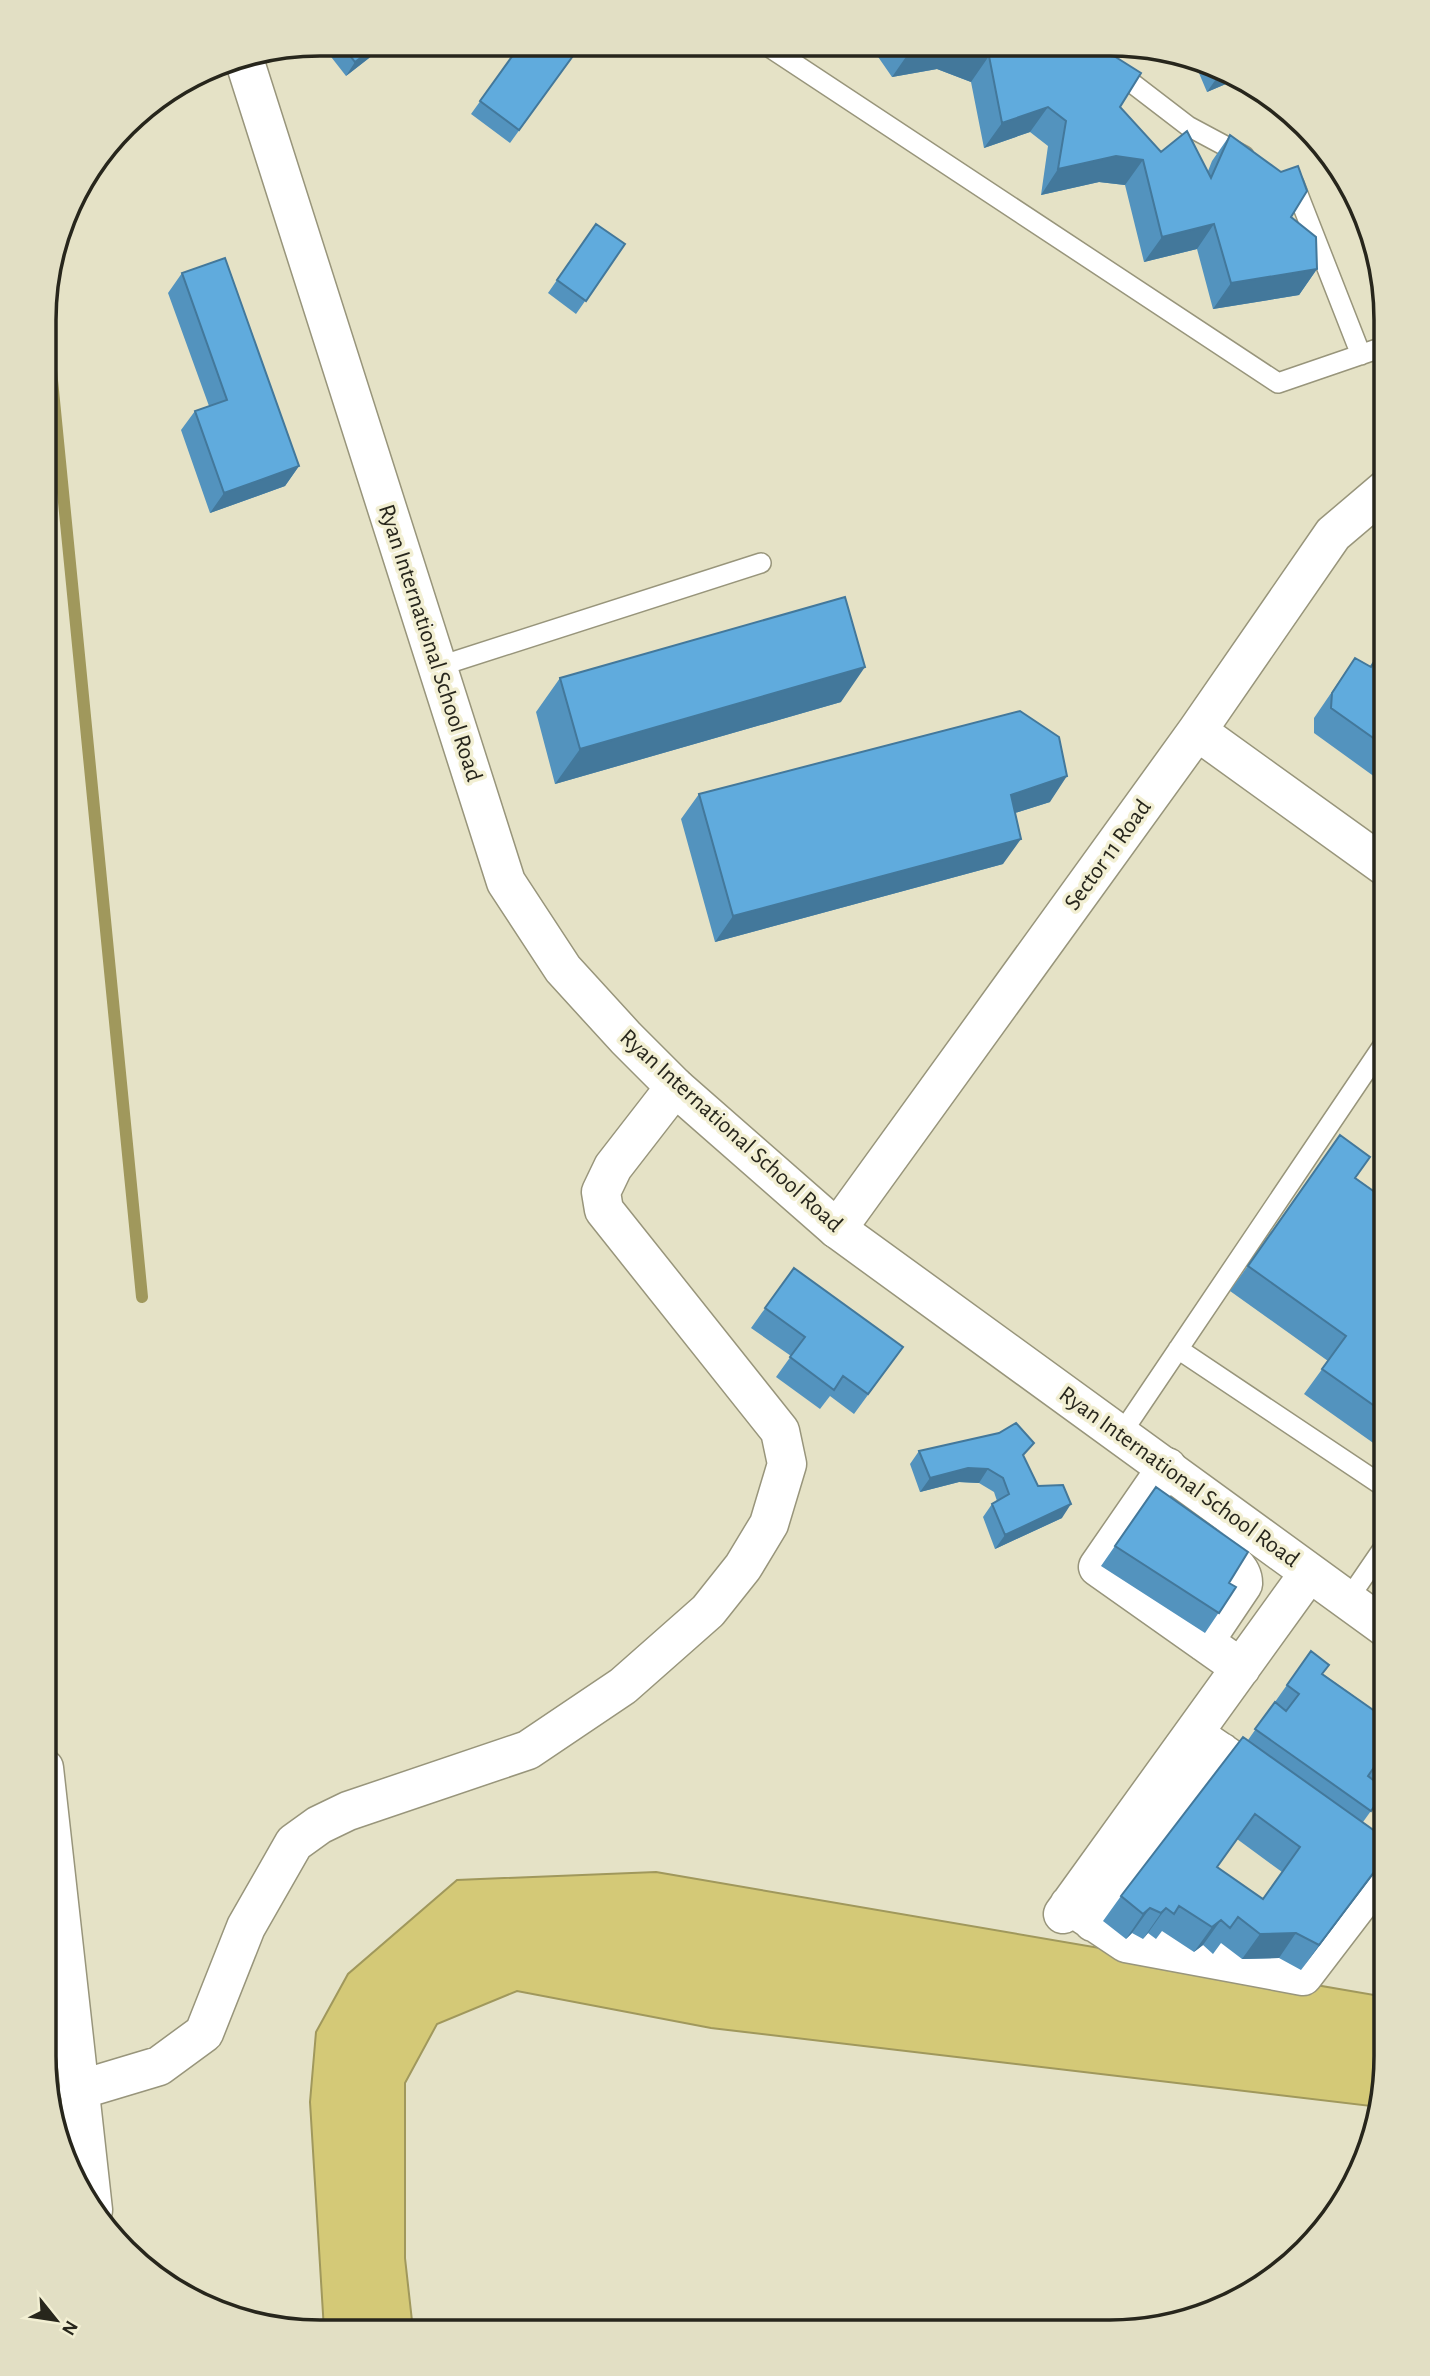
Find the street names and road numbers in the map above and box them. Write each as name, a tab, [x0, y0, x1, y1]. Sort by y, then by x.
street label: Ryan International School Road	[374, 501, 486, 785]
street label: Sector 11 Road	[1060, 795, 1156, 915]
street label: Ryan International School Road	[615, 1025, 847, 1237]
street label: Ryan International School Road	[1055, 1382, 1303, 1572]

